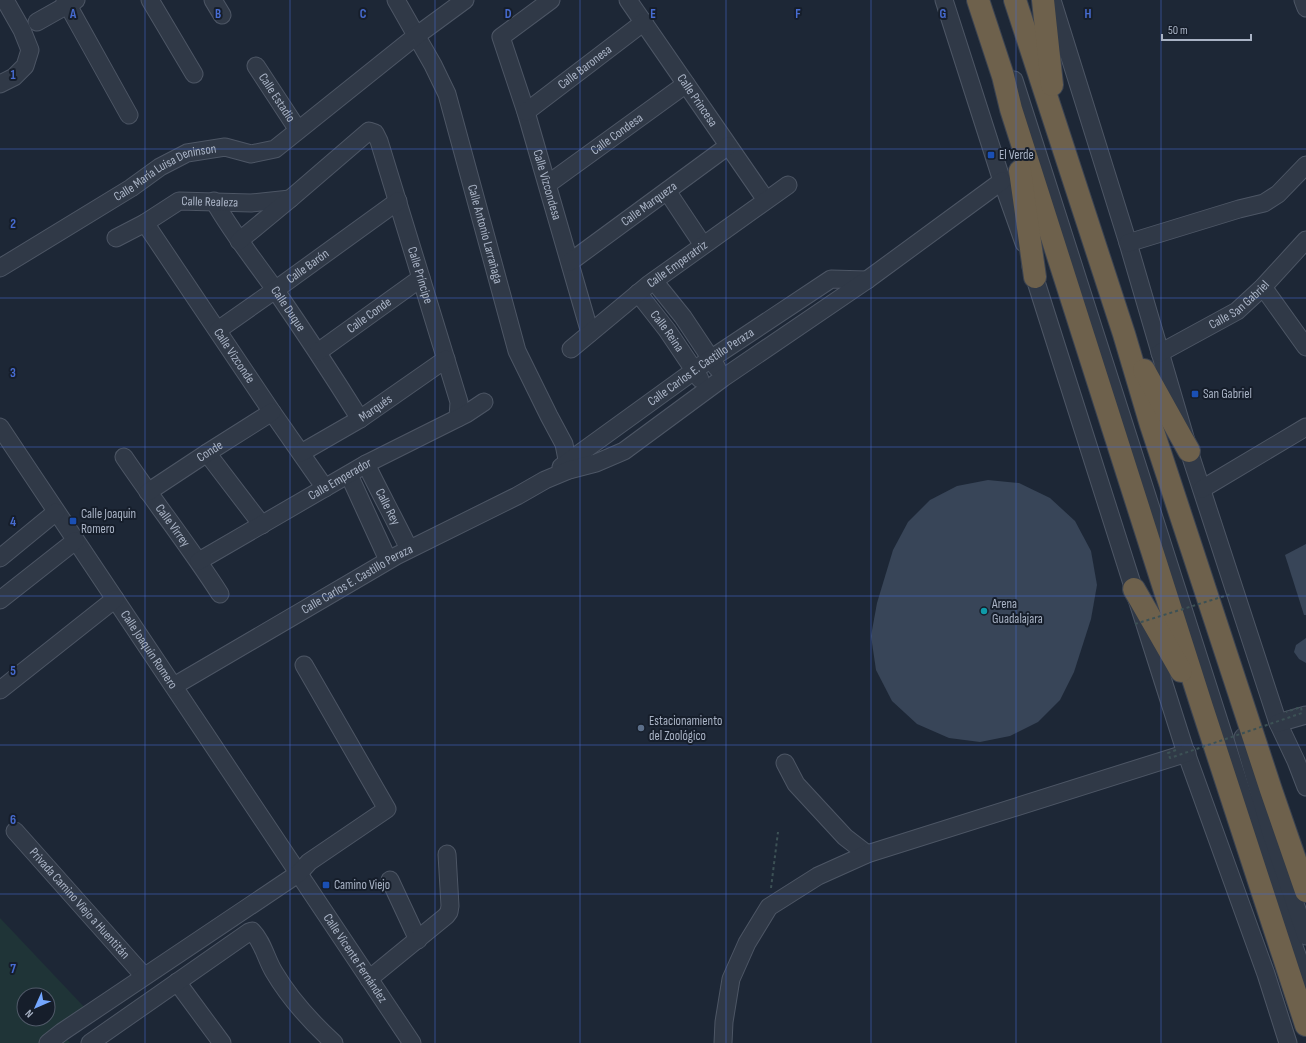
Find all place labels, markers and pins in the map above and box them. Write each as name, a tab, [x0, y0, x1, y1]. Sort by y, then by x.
place label: El Verde	[999, 147, 1034, 163]
marker: El Verde	[986, 150, 996, 160]
place label: San Gabriel	[1203, 386, 1252, 402]
marker: San Gabriel	[1190, 389, 1200, 399]
place label: Calle Joaquin Romero	[81, 506, 136, 537]
marker: Calle Joaquin Romero	[68, 516, 78, 526]
place label: Arena Guadalajara	[991, 596, 1043, 627]
marker: Arena Guadalajara	[979, 606, 989, 616]
place label: Estacionamiento del Zoológico	[649, 713, 722, 744]
marker: Estacionamiento del Zoológico	[636, 723, 646, 733]
place label: Camino Viejo	[334, 877, 390, 893]
marker: Camino Viejo	[321, 880, 331, 890]

